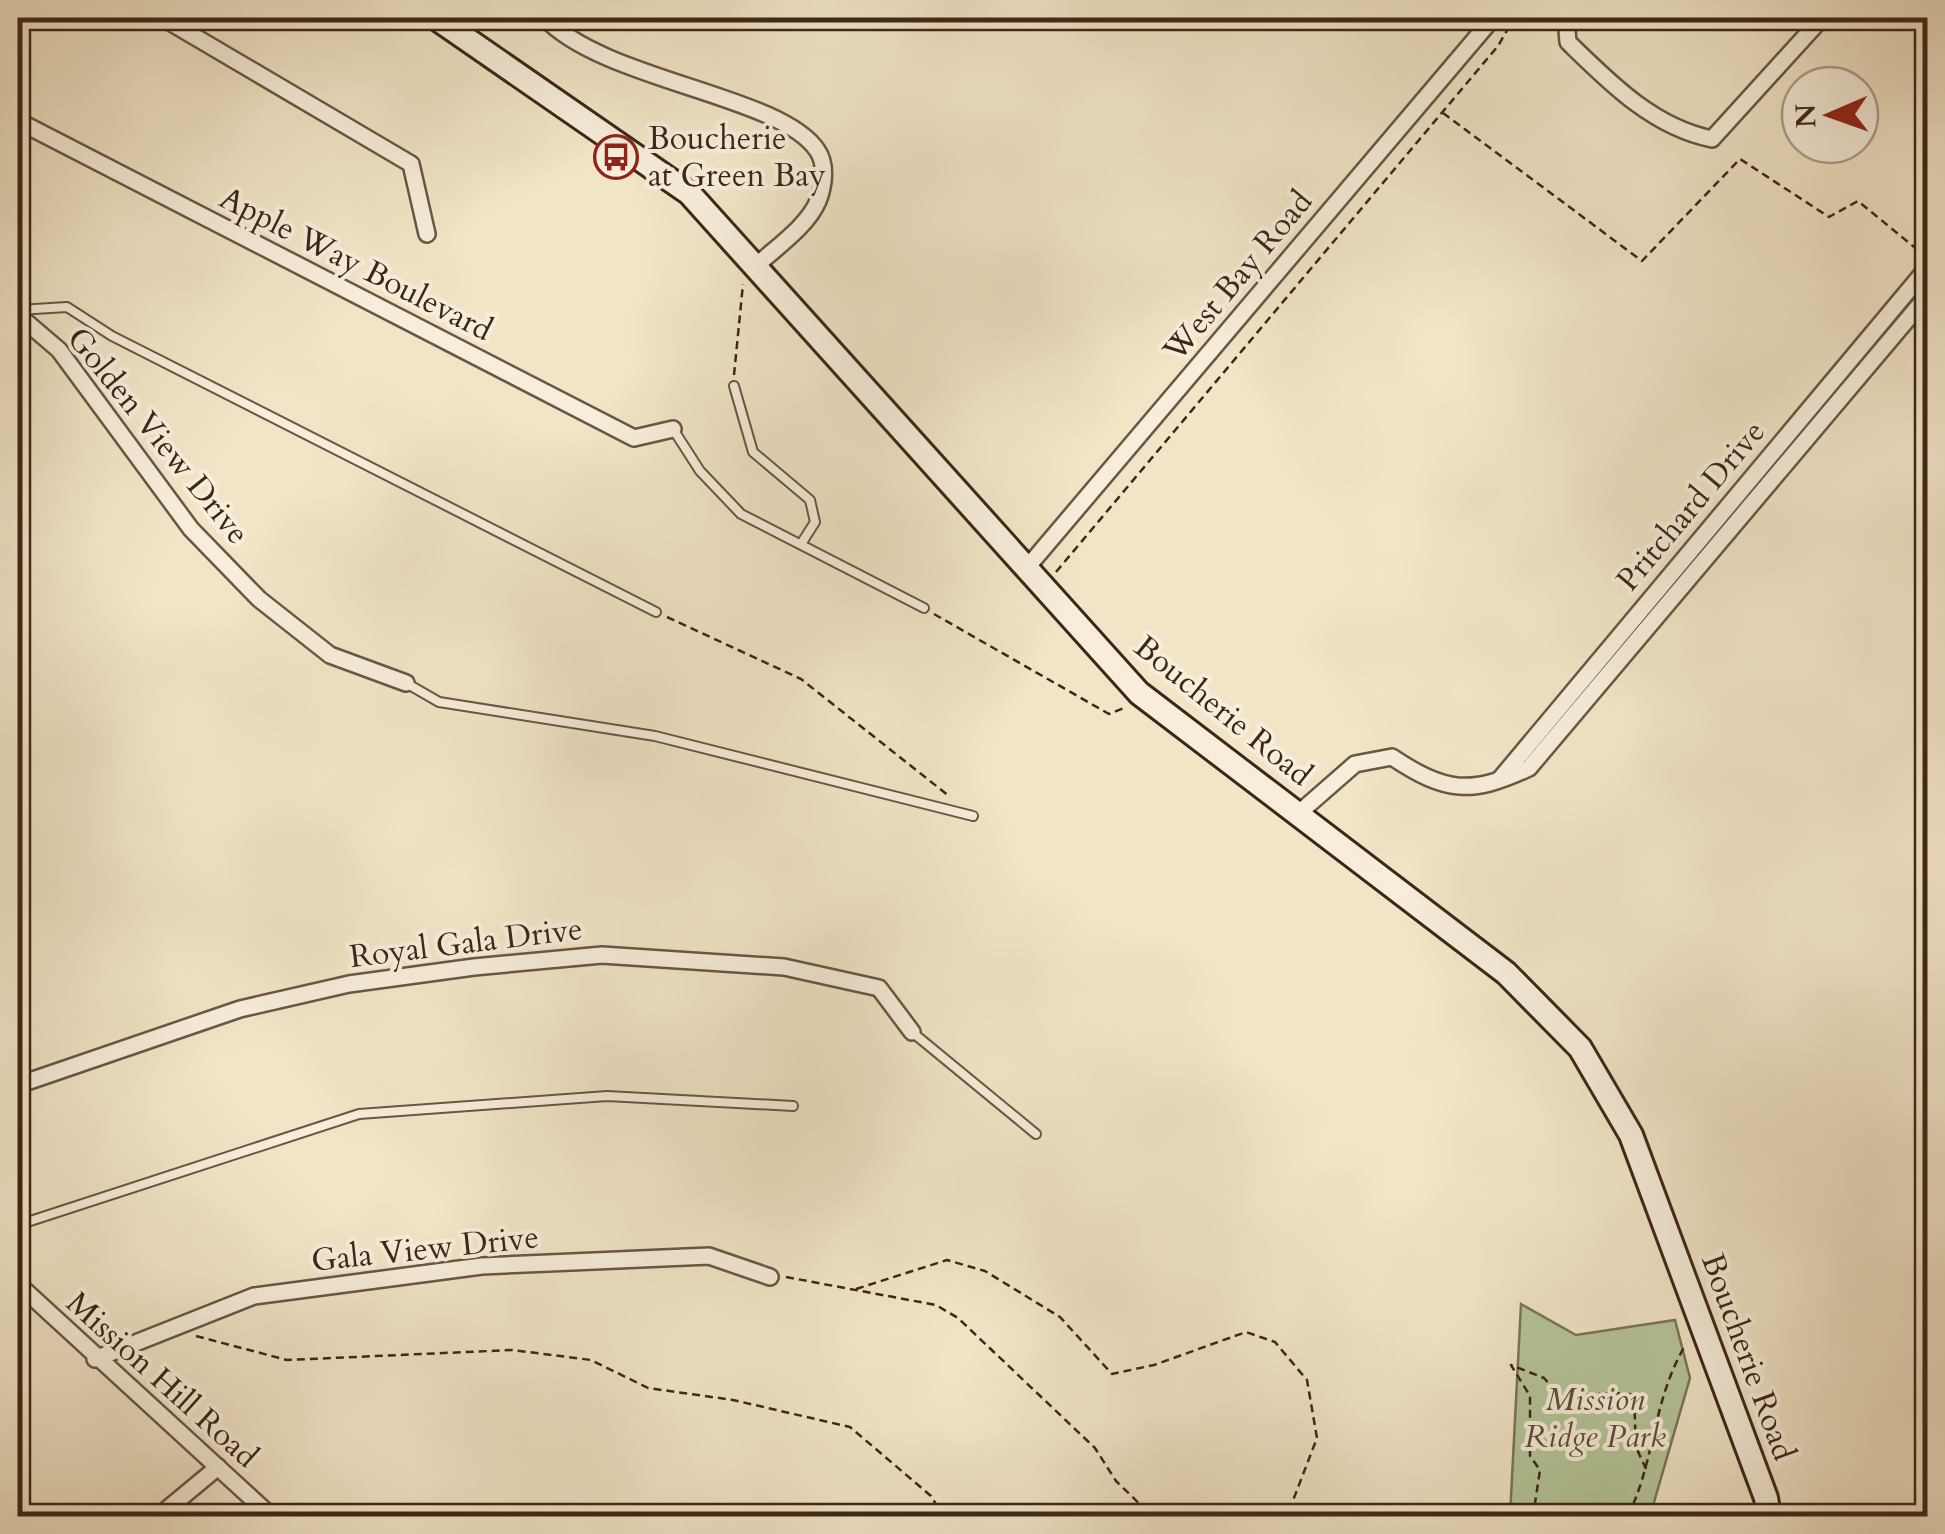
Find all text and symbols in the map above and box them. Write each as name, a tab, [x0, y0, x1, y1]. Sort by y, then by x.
north arrow	[1780, 65, 1880, 165]
text: N	[1787, 103, 1825, 129]
place label: Boucherie at Green Bay	[648, 117, 826, 198]
bus stop icon: Boucherie at Green Bay	[593, 134, 639, 180]
street label: Apple Way Boulevard	[212, 176, 500, 352]
street label: West Bay Road	[1153, 181, 1323, 372]
street label: Golden View Drive	[57, 318, 259, 554]
street label: Pritchard Drive	[1607, 411, 1775, 601]
street label: Boucherie Road	[1125, 625, 1321, 797]
street label: Royal Gala Drive	[347, 907, 585, 979]
street label: Gala View Drive	[309, 1215, 541, 1283]
street label: Boucherie Road	[1690, 1247, 1806, 1467]
street label: Mission Hill Road	[56, 1282, 268, 1478]
park label: Mission Ridge Park	[1524, 1378, 1666, 1459]

